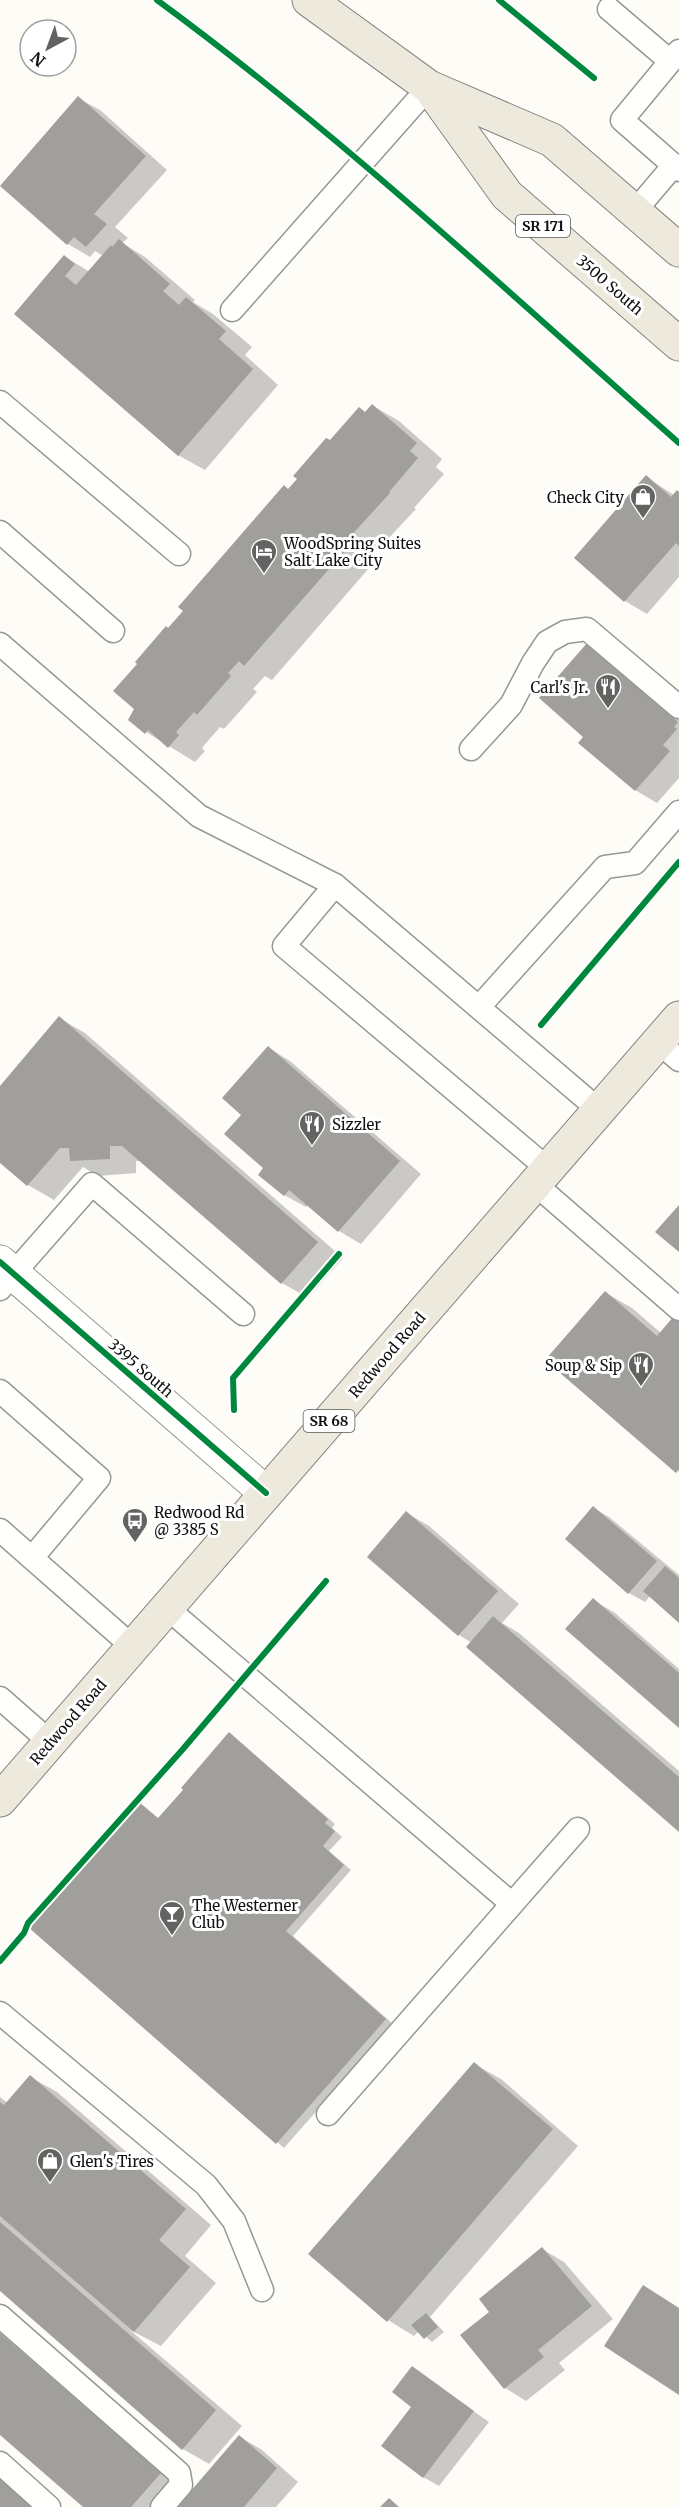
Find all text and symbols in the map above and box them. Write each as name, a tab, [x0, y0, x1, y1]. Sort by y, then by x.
north arrow	[18, 18, 78, 78]
text: N	[27, 47, 49, 71]
road number: SR 171	[516, 215, 570, 237]
street label: 3500 South	[573, 251, 647, 319]
shop icon: Check City	[628, 482, 658, 520]
place label: Check City	[547, 488, 624, 507]
place label: WoodSpring Suites Salt Lake City	[283, 534, 421, 570]
hotel icon: WoodSpring Suites Salt Lake City	[249, 537, 279, 575]
restaurant icon: Carl's Jr.	[593, 672, 623, 710]
place label: Carl's Jr.	[530, 678, 588, 697]
restaurant icon: Sizzler	[297, 1109, 327, 1147]
place label: Sizzler	[332, 1115, 381, 1134]
street label: Redwood Road	[345, 1308, 429, 1402]
street label: 3395 South	[105, 1335, 177, 1401]
restaurant icon: Soup & Sip	[626, 1350, 656, 1388]
place label: Soup & Sip	[545, 1356, 622, 1375]
road number: SR 68	[304, 1410, 354, 1432]
place label: Redwood Rd @ 3385 S	[154, 1503, 244, 1539]
bus stop icon: Redwood Rd @ 3385 S	[120, 1506, 150, 1544]
street label: Redwood Road	[26, 1675, 110, 1769]
place label: The Westerner Club	[192, 1896, 298, 1932]
bar icon: The Westerner Club	[157, 1899, 187, 1937]
shop icon: Glen's Tires	[35, 2146, 65, 2184]
place label: Glen's Tires	[70, 2152, 154, 2171]

